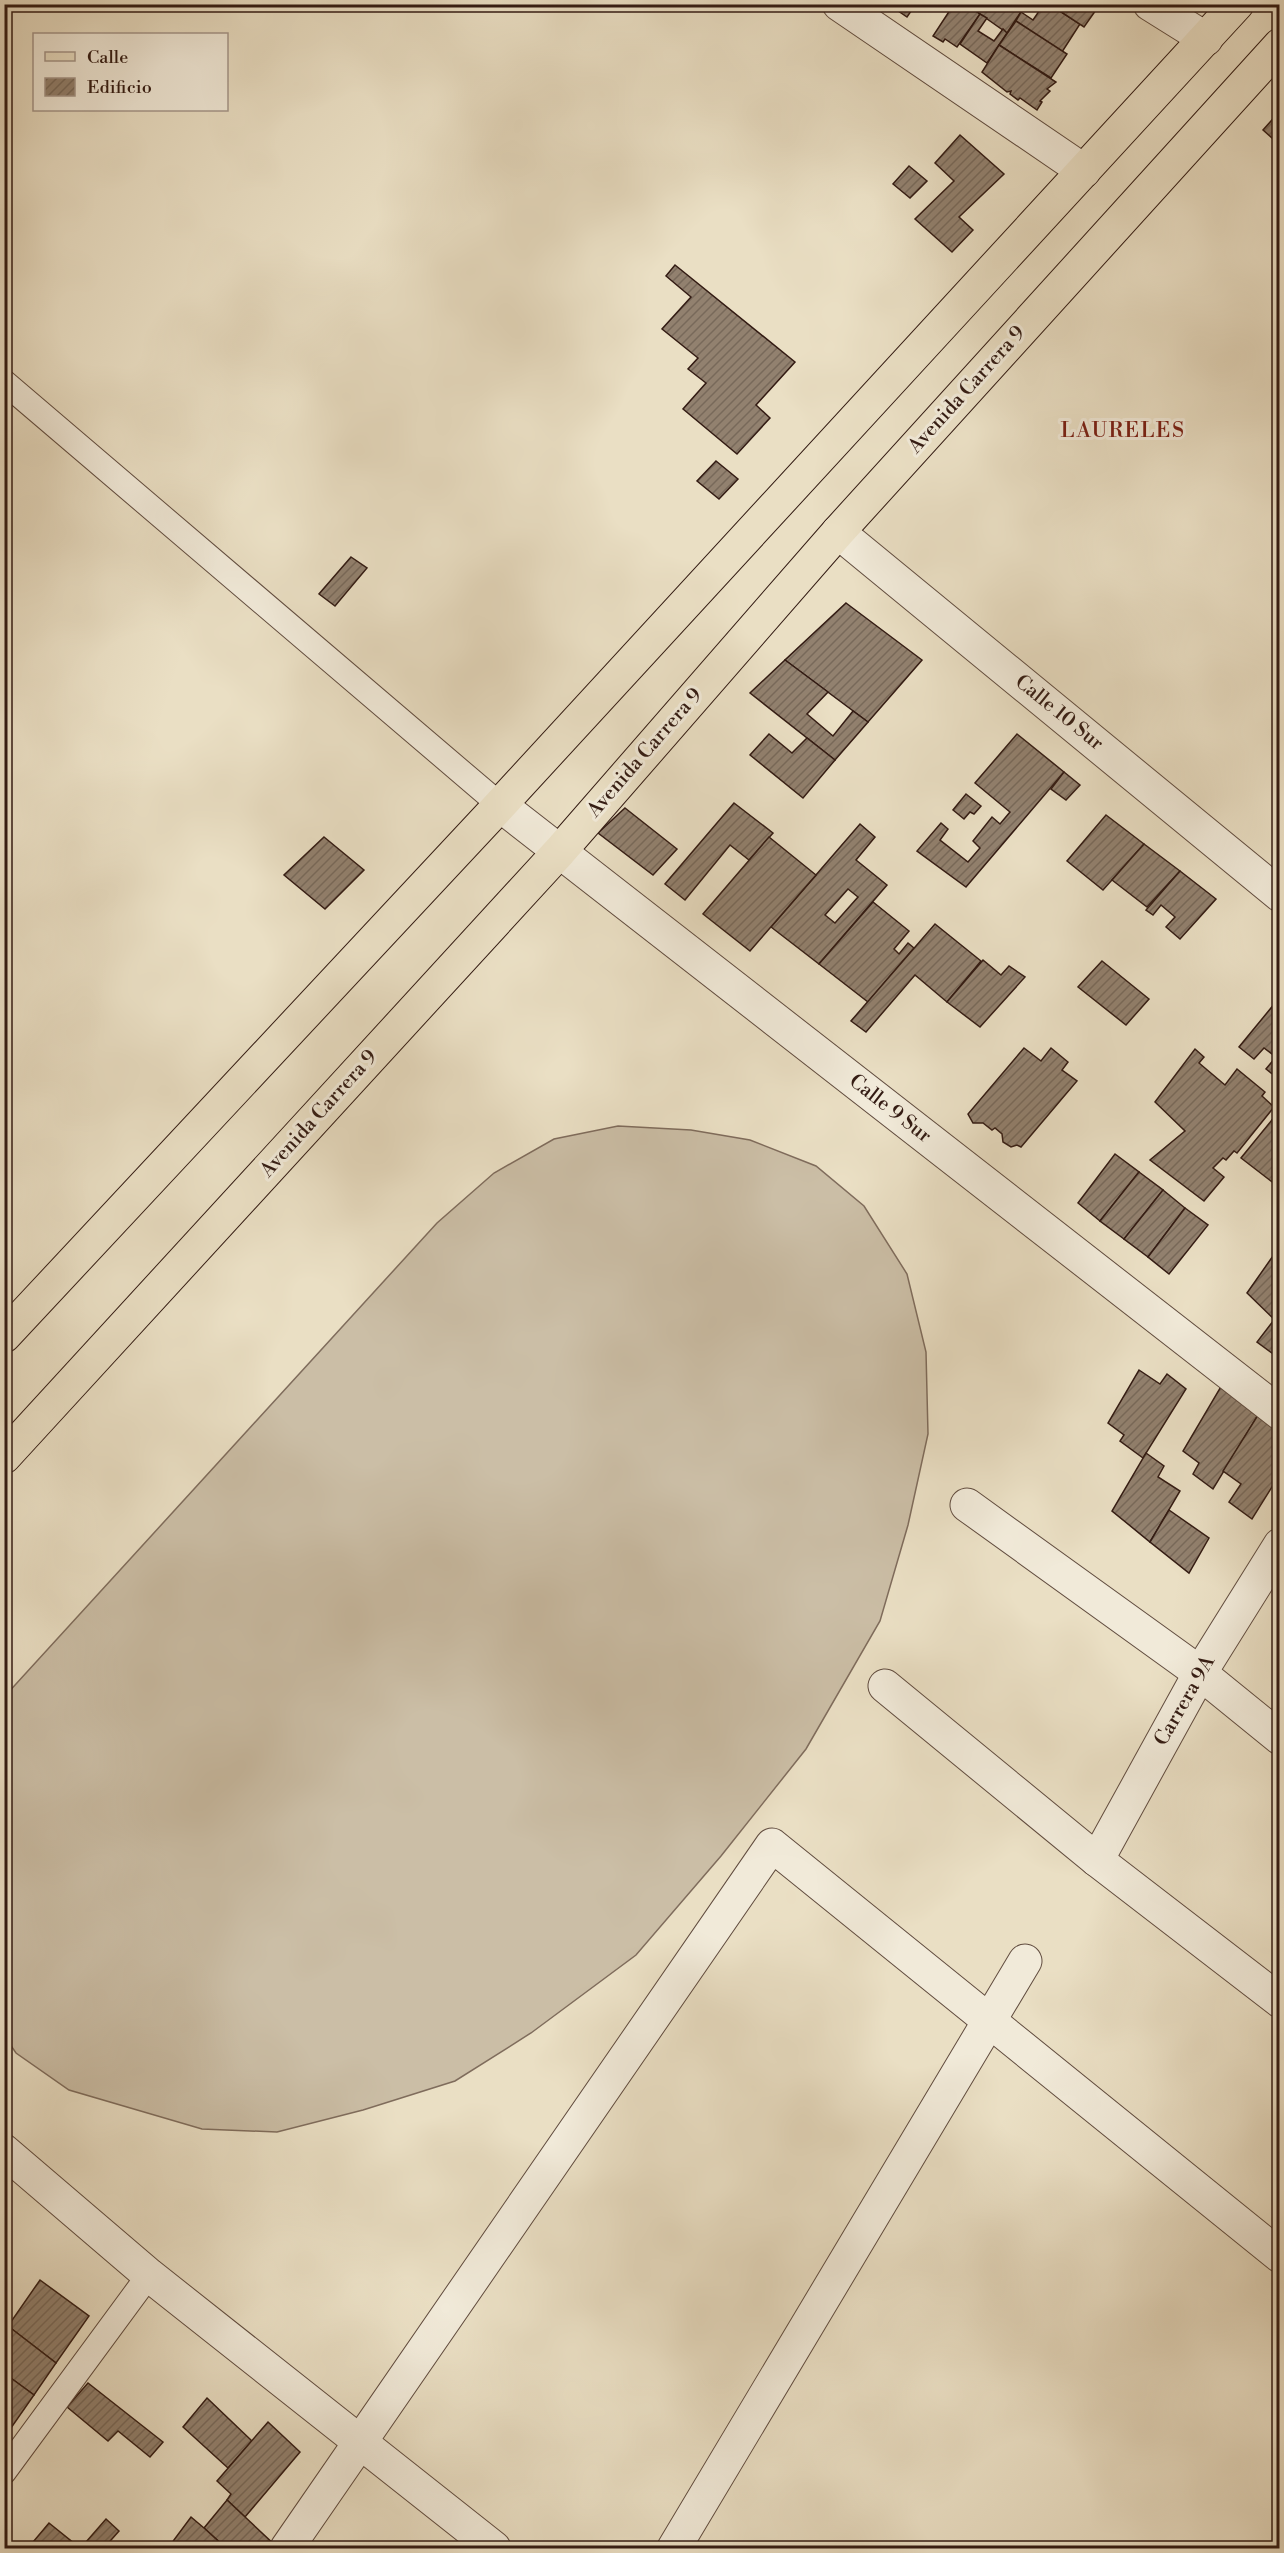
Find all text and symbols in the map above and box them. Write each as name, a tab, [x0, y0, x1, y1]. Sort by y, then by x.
legend	[33, 33, 228, 111]
text: Calle	[87, 46, 128, 69]
text: Edificio	[87, 76, 152, 99]
street label: Avenida Carrera 9	[902, 321, 1031, 460]
district label: LAURELES	[1060, 418, 1186, 444]
street label: Calle 10 Sur	[1010, 670, 1109, 757]
street label: Avenida Carrera 9	[581, 683, 708, 823]
street label: Avenida Carrera 9	[254, 1045, 383, 1184]
street label: Calle 9 Sur	[844, 1069, 936, 1149]
street label: Carrera 9A	[1149, 1650, 1221, 1751]

